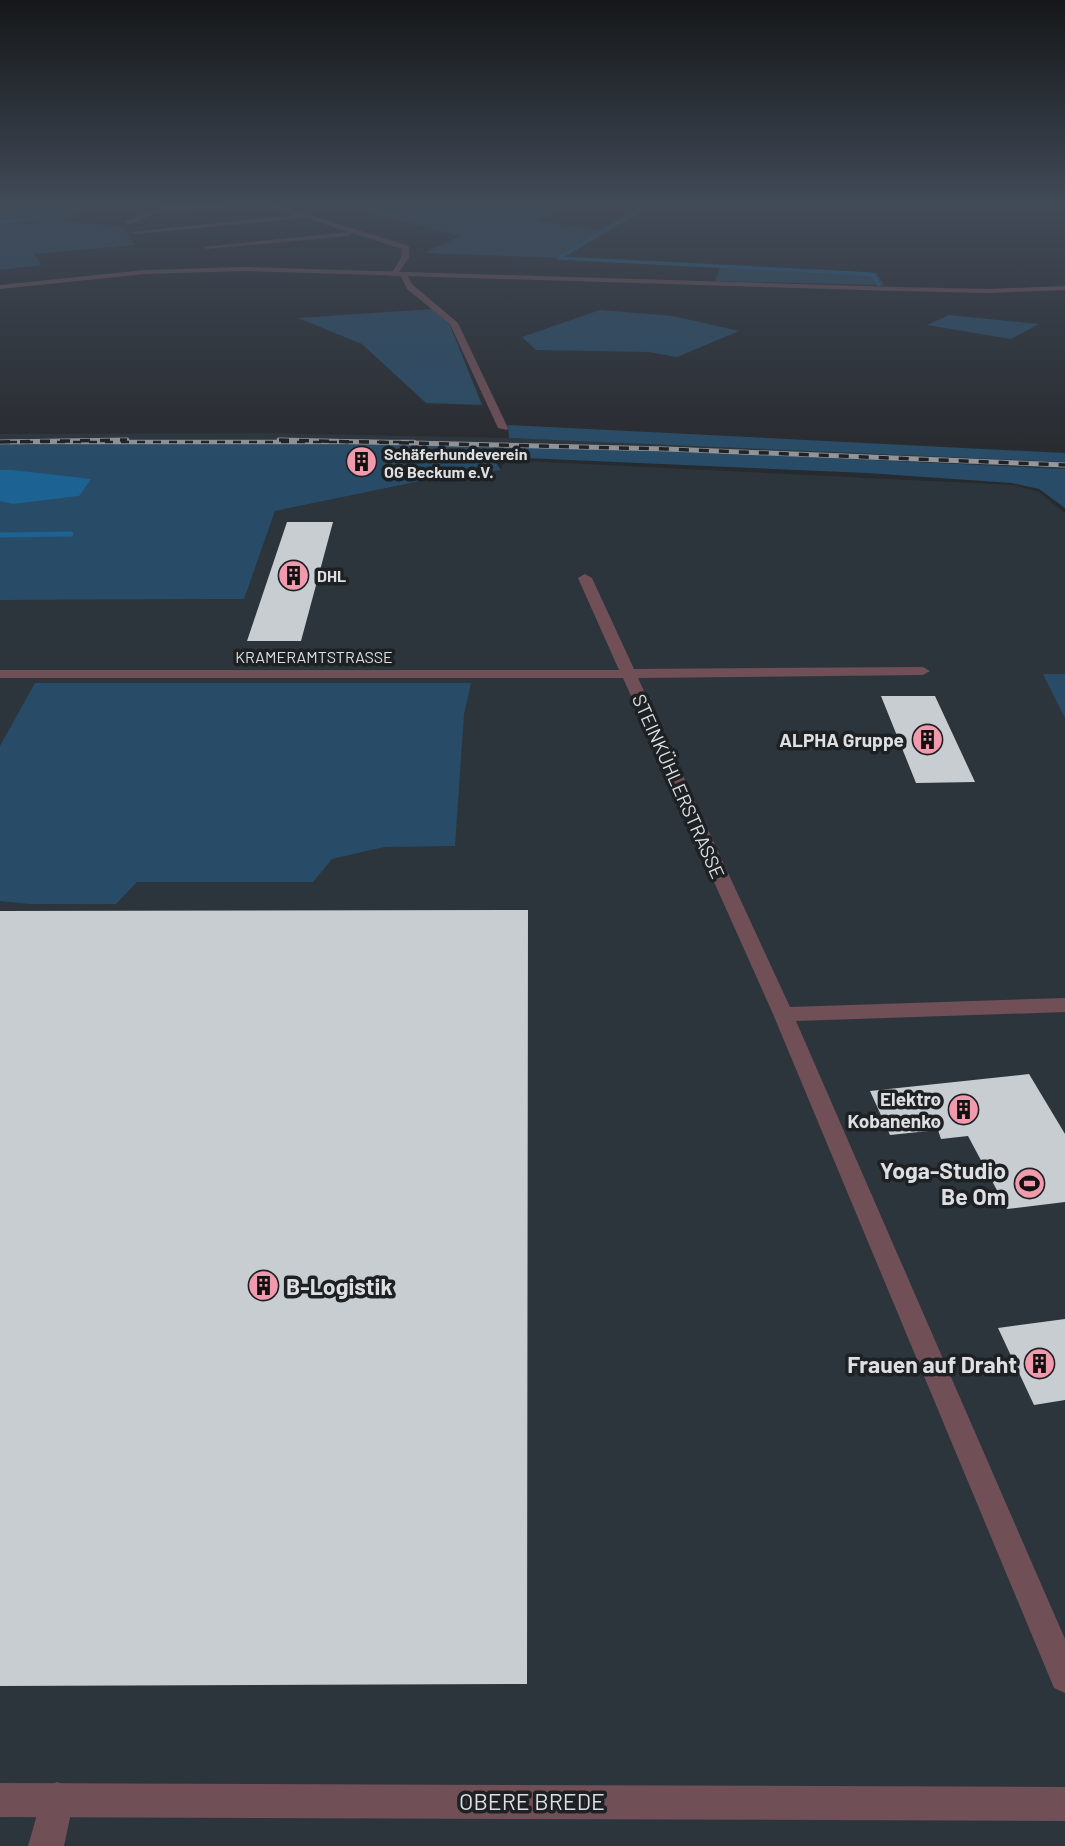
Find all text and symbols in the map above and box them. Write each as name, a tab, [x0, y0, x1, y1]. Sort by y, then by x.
place label: Schäferhundeverein OG Beckum e.V.	[384, 444, 527, 481]
building icon: Schäferhundeverein OG Beckum e.V.	[344, 445, 378, 479]
building icon: DHL	[277, 558, 311, 592]
place label: DHL	[317, 566, 346, 585]
street label: KRAMERAMTSTRASSE	[235, 647, 393, 666]
street label: STEINKÜHLERSTRASSE	[628, 690, 730, 882]
building icon: ALPHA Gruppe	[910, 722, 944, 756]
place label: ALPHA Gruppe	[779, 728, 904, 751]
place label: Elektro Kobanenko	[848, 1087, 941, 1132]
building icon: Elektro Kobanenko	[947, 1092, 981, 1126]
place label: Yoga-Studio Be Om	[880, 1156, 1006, 1210]
sports icon: Yoga-Studio Be Om	[1012, 1166, 1046, 1200]
building icon: B-Logistik	[246, 1269, 280, 1303]
place label: B-Logistik	[286, 1272, 393, 1300]
building icon: Frauen auf Draht	[1023, 1347, 1057, 1381]
place label: Frauen auf Draht	[847, 1350, 1017, 1378]
street label: OBERE BREDE	[459, 1787, 605, 1815]

